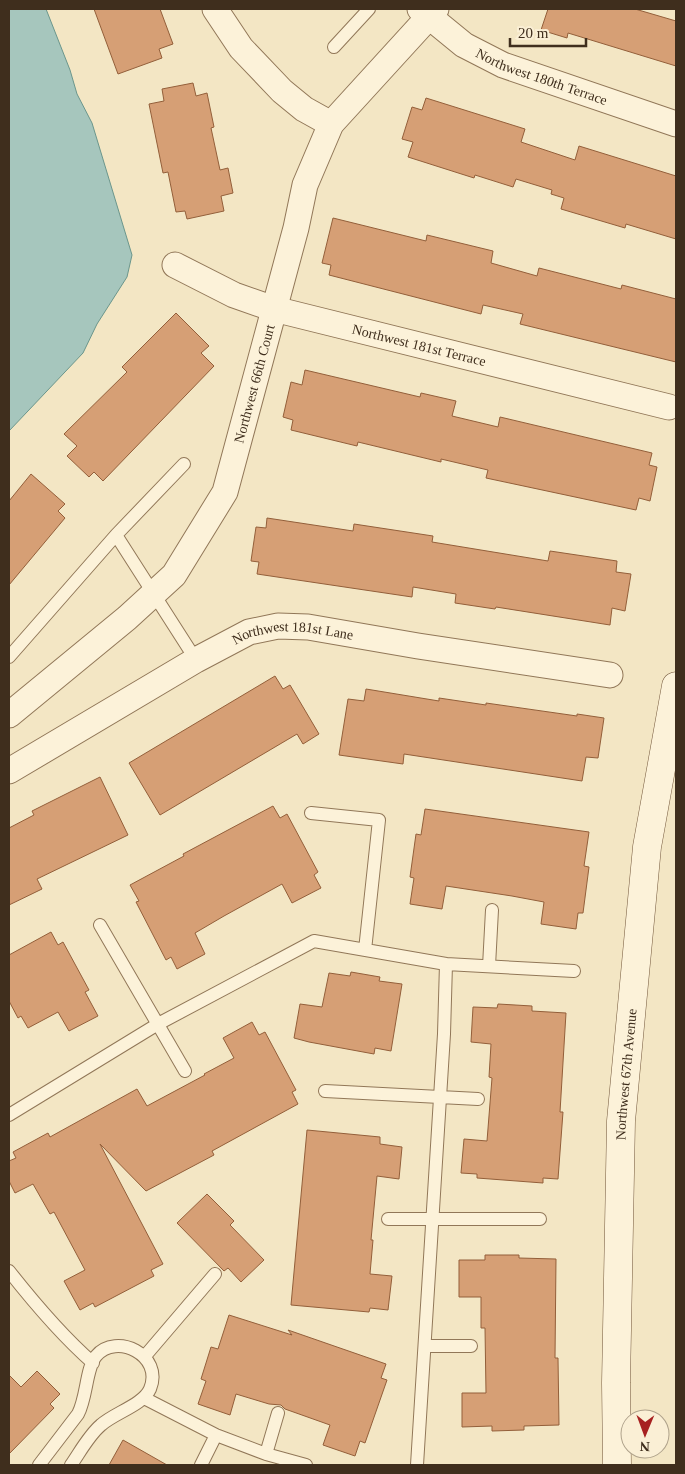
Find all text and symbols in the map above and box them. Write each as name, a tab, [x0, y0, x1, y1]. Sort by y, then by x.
scale bar	[510, 15, 586, 47]
text: 20 m	[518, 25, 549, 41]
street label: Northwest 180th Terrace	[474, 45, 609, 108]
street label: Northwest 181st Terrace	[351, 321, 487, 369]
street label: Northwest 66th Court	[231, 323, 277, 445]
street label: Northwest 181st Lane	[229, 618, 354, 647]
street label: Northwest 67th Avenue	[613, 1008, 639, 1140]
north arrow	[620, 1409, 670, 1459]
text: N	[640, 1439, 650, 1454]

